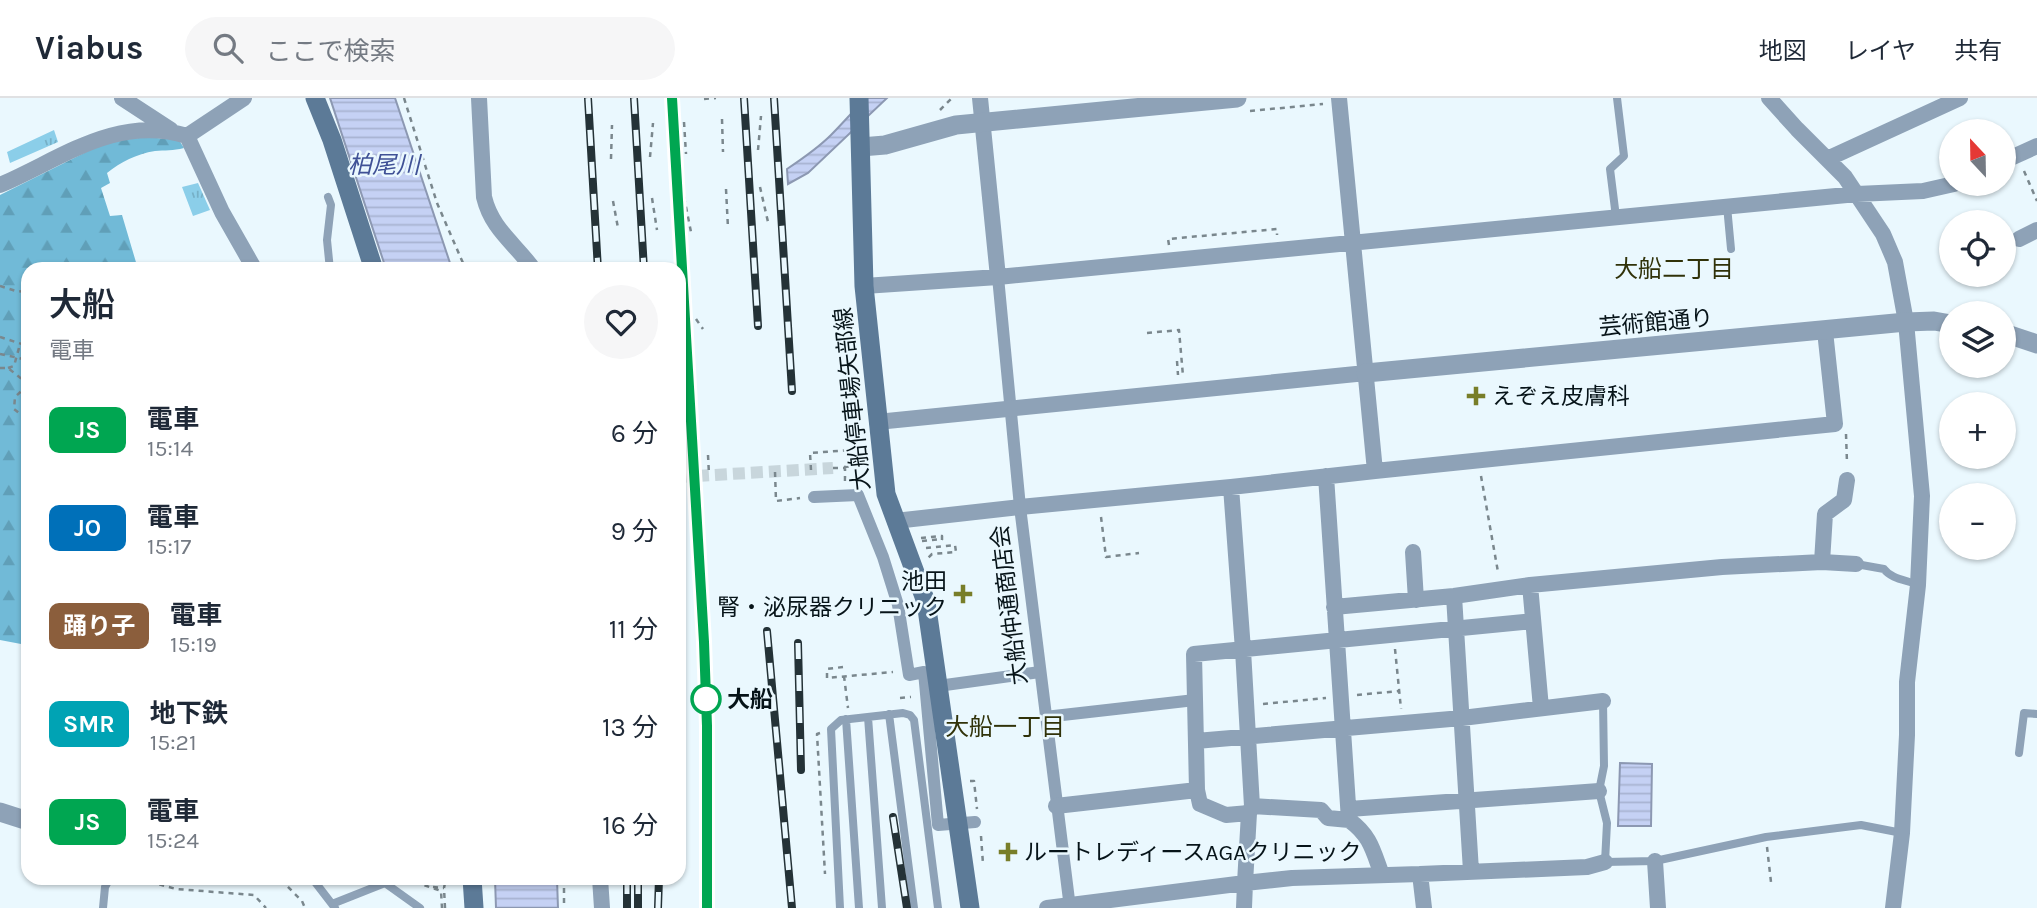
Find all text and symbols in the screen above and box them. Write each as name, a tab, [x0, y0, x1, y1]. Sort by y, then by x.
search box	[185, 17, 675, 80]
text: Viabus	[35, 29, 143, 67]
icon: search	[209, 29, 247, 67]
text: ここで検索	[265, 36, 395, 67]
text: 地図	[1759, 37, 1807, 65]
text: レイヤ	[1845, 37, 1916, 65]
text: 共有	[1954, 37, 2002, 65]
north arrow	[1939, 119, 2016, 196]
map controls	[1939, 119, 2016, 560]
water label: 柏尾川	[348, 151, 423, 179]
button: locate	[1939, 210, 2016, 287]
district label: 大船二丁目	[1614, 255, 1734, 283]
button: heart	[584, 285, 658, 359]
text: 大船	[49, 286, 115, 324]
button: layers	[1939, 301, 2016, 378]
street label: 芸術館通り	[1598, 304, 1715, 341]
street label: 大船停車場矢部線	[829, 306, 876, 492]
text: 電車	[49, 337, 95, 364]
place label: えぞえ皮膚科	[1492, 383, 1630, 410]
marker: えぞえ皮膚科	[1466, 386, 1486, 406]
button: +	[1939, 392, 2016, 469]
text: 電車	[147, 404, 199, 435]
text: JS	[75, 416, 100, 444]
text: 6 分	[611, 418, 658, 449]
text: 15:14	[147, 435, 193, 462]
button: −	[1939, 483, 2016, 560]
text: 電車	[147, 502, 199, 533]
text: JO	[74, 514, 101, 542]
text: 9 分	[611, 516, 658, 547]
street label: 大船仲通商店会	[986, 523, 1033, 686]
text: 15:17	[147, 533, 191, 560]
place label: 池田 腎・泌尿器クリニック	[717, 568, 947, 621]
marker: 池田 腎・泌尿器クリニック	[953, 584, 973, 604]
text: 電車	[170, 600, 222, 631]
text: 踊り子	[63, 612, 135, 640]
text: 11 分	[609, 614, 658, 645]
text: 15:19	[170, 631, 217, 658]
marker: 大船	[691, 684, 721, 714]
place label: 大船	[727, 686, 773, 713]
text: 地下鉄	[150, 698, 228, 729]
text: SMR	[63, 710, 115, 738]
text: 13 分	[602, 712, 658, 743]
district label: 大船一丁目	[945, 713, 1065, 741]
text: 15:21	[150, 729, 197, 756]
text: 電車	[147, 796, 199, 827]
text: JS	[75, 808, 100, 836]
text: 16 分	[602, 810, 658, 841]
text: 15:24	[147, 827, 199, 854]
place label: ルートレディースAGAクリニック	[1024, 839, 1361, 866]
marker: ルートレディースAGAクリニック	[998, 842, 1018, 862]

